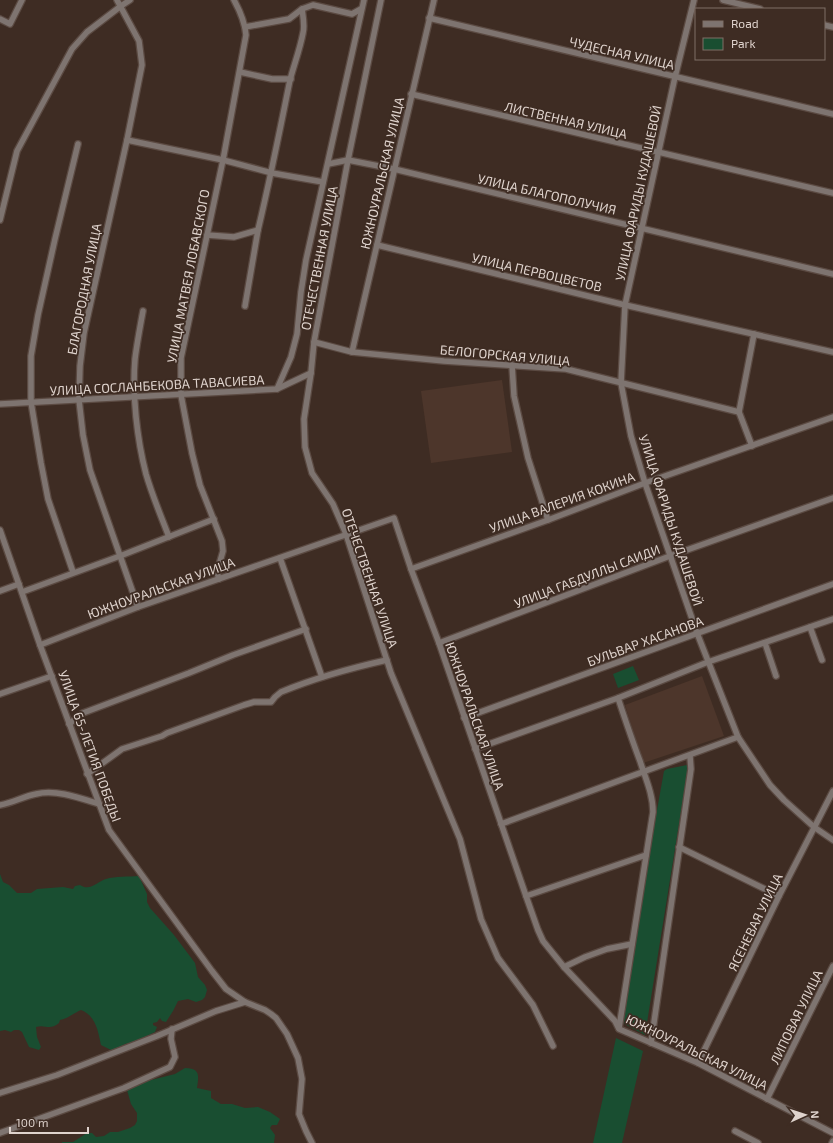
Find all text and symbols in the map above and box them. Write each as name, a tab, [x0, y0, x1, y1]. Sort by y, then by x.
legend	[695, 8, 825, 60]
text: Road	[731, 16, 759, 30]
street label: ЧУДЕСНАЯ УЛИЦА	[568, 33, 676, 73]
text: Park	[731, 36, 756, 50]
street label: ЮЖНОУРАЛЬСКАЯ УЛИЦА	[357, 95, 407, 251]
street label: ЛИСТВЕННАЯ УЛИЦА	[503, 98, 629, 142]
street label: УЛИЦА ФАРИДЫ КУДАШЕВОЙ	[612, 104, 664, 282]
street label: УЛИЦА БЛАГОПОЛУЧИЯ	[476, 170, 618, 218]
street label: ОТЕЧЕСТВЕННАЯ УЛИЦА	[297, 185, 341, 331]
street label: УЛИЦА МАТВЕЯ ЛОБАВСКОГО	[163, 188, 213, 364]
street label: БЛАГОРОДНАЯ УЛИЦА	[63, 222, 105, 356]
street label: УЛИЦА ПЕРВОЦВЕТОВ	[470, 249, 604, 295]
street label: БЕЛОГОРСКАЯ УЛИЦА	[439, 341, 571, 369]
street label: УЛИЦА СОСЛАНБЕКОВА ТАВАСИЕВА	[49, 371, 265, 399]
street label: УЛИЦА ФАРИДЫ КУДАШЕВОЙ	[636, 432, 706, 608]
street label: УЛИЦА ВАЛЕРИЯ КОКИНА	[487, 468, 637, 536]
street label: ОТЕЧЕСТВЕННАЯ УЛИЦА	[339, 506, 401, 650]
street label: УЛИЦА ГАБДУЛЛЫ САИДИ	[512, 541, 662, 611]
street label: ЮЖНОУРАЛЬСКАЯ УЛИЦА	[85, 554, 237, 622]
street label: БУЛЬВАР ХАСАНОВА	[585, 613, 705, 669]
street label: ЮЖНОУРАЛЬСКАЯ УЛИЦА	[442, 640, 508, 792]
street label: УЛИЦА 65-ЛЕТИЯ ПОБЕДЫ	[55, 668, 125, 824]
street label: ЯСЕНЕВАЯ УЛИЦА	[724, 870, 786, 974]
street label: ЛИПОВАЯ УЛИЦА	[766, 967, 826, 1067]
street label: ЮЖНОУРАЛЬСКАЯ УЛИЦА	[624, 1011, 770, 1093]
north arrow	[785, 1095, 825, 1135]
scale bar	[10, 1109, 88, 1135]
text: N	[809, 1110, 822, 1119]
text: 100 m	[16, 1115, 48, 1129]

